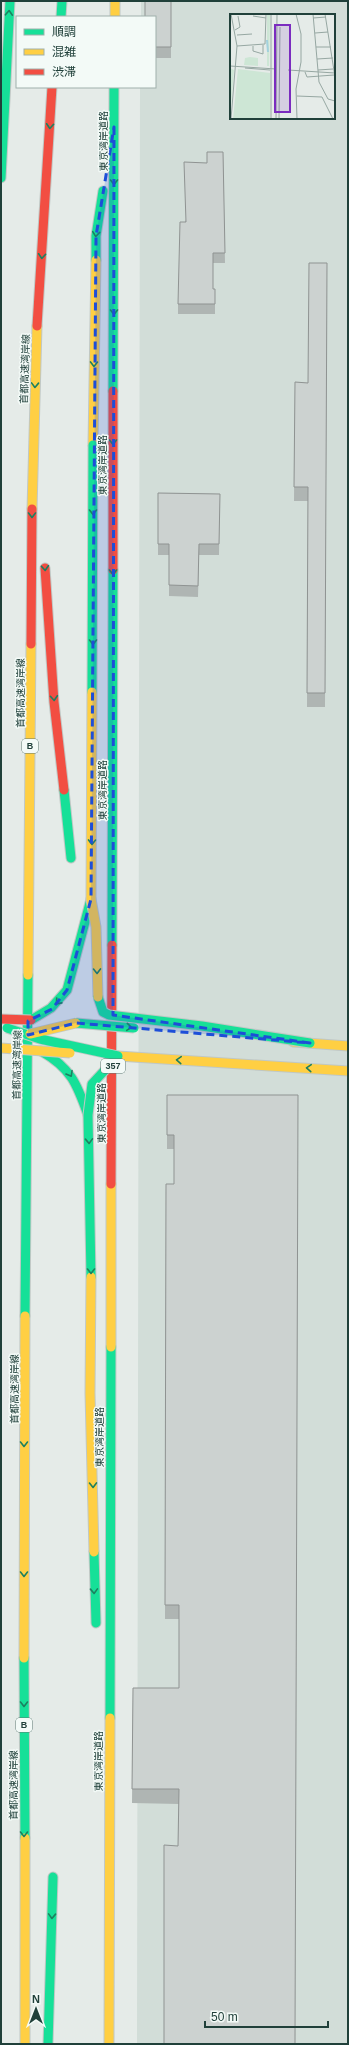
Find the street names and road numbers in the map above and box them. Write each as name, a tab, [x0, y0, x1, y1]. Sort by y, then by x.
street label: 東京湾岸道路	[98, 111, 109, 171]
street label: 首都高速湾岸線	[18, 334, 32, 404]
street label: 東京湾岸道路	[97, 435, 108, 495]
street label: 首都高速湾岸線	[15, 658, 26, 728]
road number: B	[22, 739, 38, 753]
street label: 東京湾岸道路	[97, 760, 108, 820]
street label: 首都高速湾岸線	[11, 1030, 23, 1100]
road number: 357	[101, 1059, 125, 1073]
street label: 東京湾岸道路	[96, 1083, 107, 1143]
street label: 首都高速湾岸線	[9, 1354, 20, 1424]
street label: 東京湾岸道路	[94, 1407, 105, 1467]
road number: B	[16, 1718, 32, 1732]
street label: 東京湾岸道路	[93, 1731, 104, 1791]
street label: 首都高速湾岸線	[8, 1750, 19, 1820]

